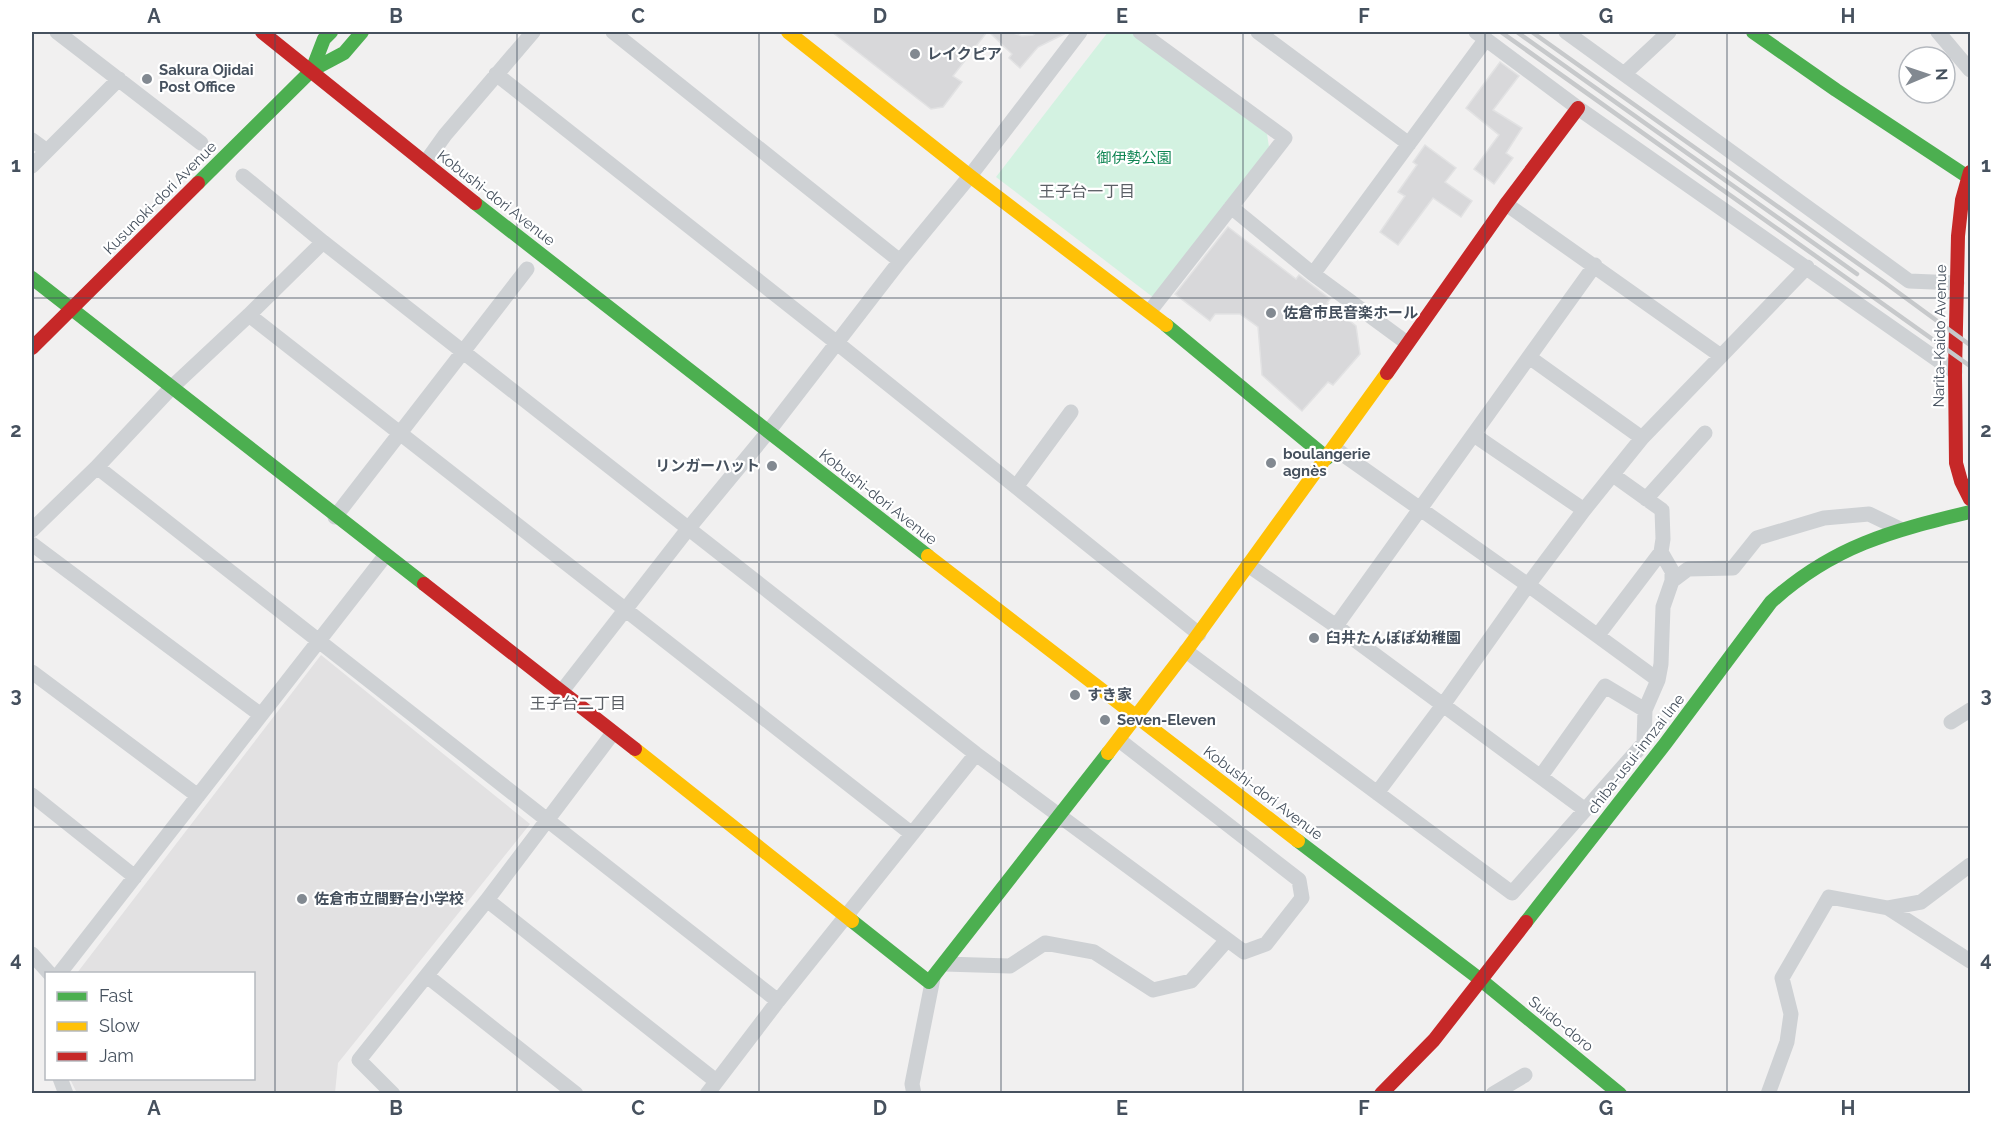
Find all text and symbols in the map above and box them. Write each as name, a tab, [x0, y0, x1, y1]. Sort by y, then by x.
text: A	[147, 4, 161, 28]
text: B	[389, 4, 403, 28]
text: C	[631, 4, 645, 28]
text: D	[873, 4, 887, 28]
text: E	[1116, 4, 1128, 28]
text: F	[1358, 4, 1370, 28]
text: G	[1599, 4, 1613, 28]
text: H	[1841, 4, 1855, 28]
place label: レイクピア	[927, 45, 1002, 63]
north arrow	[1897, 45, 1957, 105]
marker: レイクピア	[908, 47, 922, 61]
place label: Sakura Ojidai Post Office	[159, 61, 254, 96]
text: N	[1932, 68, 1951, 81]
marker: Sakura Ojidai Post Office	[140, 72, 154, 86]
street label: Kusunoki-dori Avenue	[100, 138, 220, 258]
street label: Kobushi-dori Avenue	[433, 146, 559, 250]
park label: 御伊勢公園	[1096, 149, 1172, 167]
text: 1	[11, 153, 21, 177]
text: 1	[1981, 153, 1991, 177]
district label: 王子台一丁目	[1039, 182, 1135, 201]
street label: Narita-Kaido Avenue	[1930, 264, 1950, 408]
place label: 佐倉市民音楽ホール	[1283, 304, 1418, 322]
marker: 佐倉市民音楽ホール	[1264, 306, 1278, 320]
text: 2	[10, 418, 22, 442]
text: 2	[1980, 418, 1992, 442]
street label: Kobushi-dori Avenue	[815, 445, 941, 549]
place label: boulangerie agnès	[1283, 445, 1370, 480]
marker: boulangerie agnès	[1264, 456, 1278, 470]
place label: リンガーハット	[655, 457, 760, 475]
marker: リンガーハット	[765, 459, 779, 473]
place label: 臼井たんぽぽ幼稚園	[1326, 629, 1461, 647]
marker: 臼井たんぽぽ幼稚園	[1307, 631, 1321, 645]
text: 3	[10, 683, 22, 707]
text: 3	[1980, 683, 1992, 707]
place label: すき家	[1087, 686, 1132, 704]
marker: すき家	[1068, 688, 1082, 702]
street label: chiba-usui-innzai line	[1584, 690, 1688, 817]
district label: 王子台二丁目	[530, 694, 626, 713]
place label: Seven-Eleven	[1117, 711, 1216, 729]
marker: Seven-Eleven	[1098, 713, 1112, 727]
street label: Kobushi-dori Avenue	[1200, 742, 1326, 844]
place label: 佐倉市立間野台小学校	[314, 890, 464, 908]
marker: 佐倉市立間野台小学校	[295, 892, 309, 906]
text: 4	[10, 947, 22, 971]
text: 4	[1980, 947, 1992, 971]
legend	[45, 972, 255, 1080]
text: Fast	[99, 985, 133, 1006]
street label: Suido-doro	[1525, 992, 1597, 1056]
text: Slow	[99, 1015, 140, 1036]
text: Jam	[99, 1045, 134, 1066]
text: A	[147, 1096, 161, 1120]
text: B	[389, 1096, 403, 1120]
text: C	[631, 1096, 645, 1120]
text: D	[873, 1096, 887, 1120]
text: E	[1116, 1096, 1128, 1120]
text: F	[1358, 1096, 1370, 1120]
text: G	[1599, 1096, 1613, 1120]
text: H	[1841, 1096, 1855, 1120]

